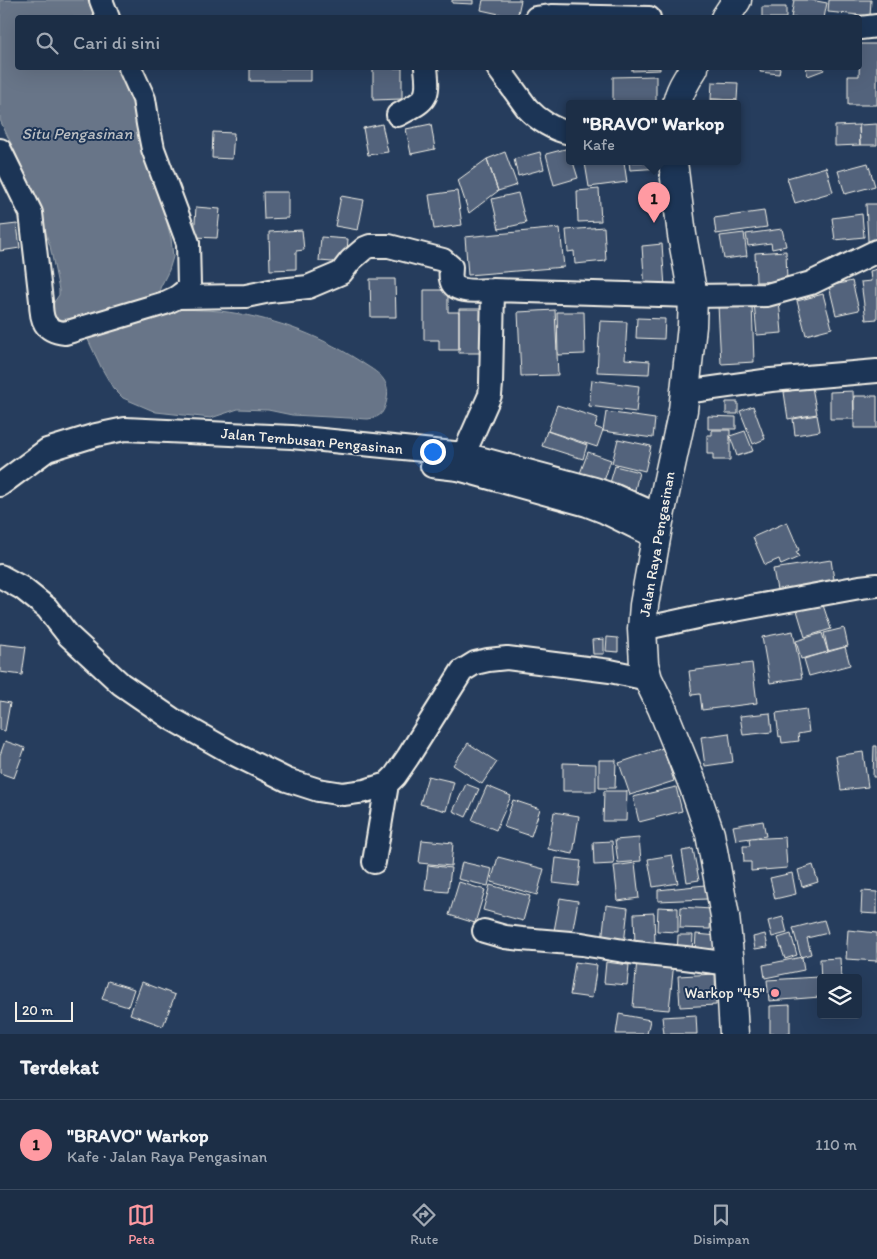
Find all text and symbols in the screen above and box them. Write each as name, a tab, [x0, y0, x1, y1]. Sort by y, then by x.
search box	[15, 15, 862, 70]
icon: search	[33, 29, 61, 57]
text: Cari di sini	[73, 31, 160, 54]
popup	[566, 100, 741, 165]
text: "BRAVO" Warkop	[583, 112, 724, 135]
water label: Situ Pengasinan	[22, 124, 133, 143]
text: Kafe	[583, 135, 615, 154]
pin: 1	[638, 182, 670, 223]
street label: Jalan Tembusan Pengasinan	[220, 424, 404, 458]
your location	[420, 439, 446, 465]
street label: Jalan Raya Pengasinan	[635, 470, 679, 618]
map controls	[817, 974, 862, 1019]
button: layers	[817, 974, 862, 1019]
place label: Warkop "45"	[685, 984, 765, 1002]
marker: Warkop "45"	[769, 987, 781, 999]
scale bar	[15, 999, 72, 1022]
text: 20 m	[22, 1002, 53, 1019]
text: Terdekat	[20, 1054, 99, 1079]
text: "BRAVO" Warkop	[67, 1124, 209, 1147]
text: 1	[32, 1135, 40, 1154]
text: 110 m	[815, 1135, 857, 1154]
text: Kafe · Jalan Raya Pengasinan	[67, 1147, 267, 1166]
tab: Peta	[127, 1201, 155, 1248]
tab: Rute	[410, 1201, 438, 1248]
tab: Disimpan	[693, 1201, 750, 1248]

